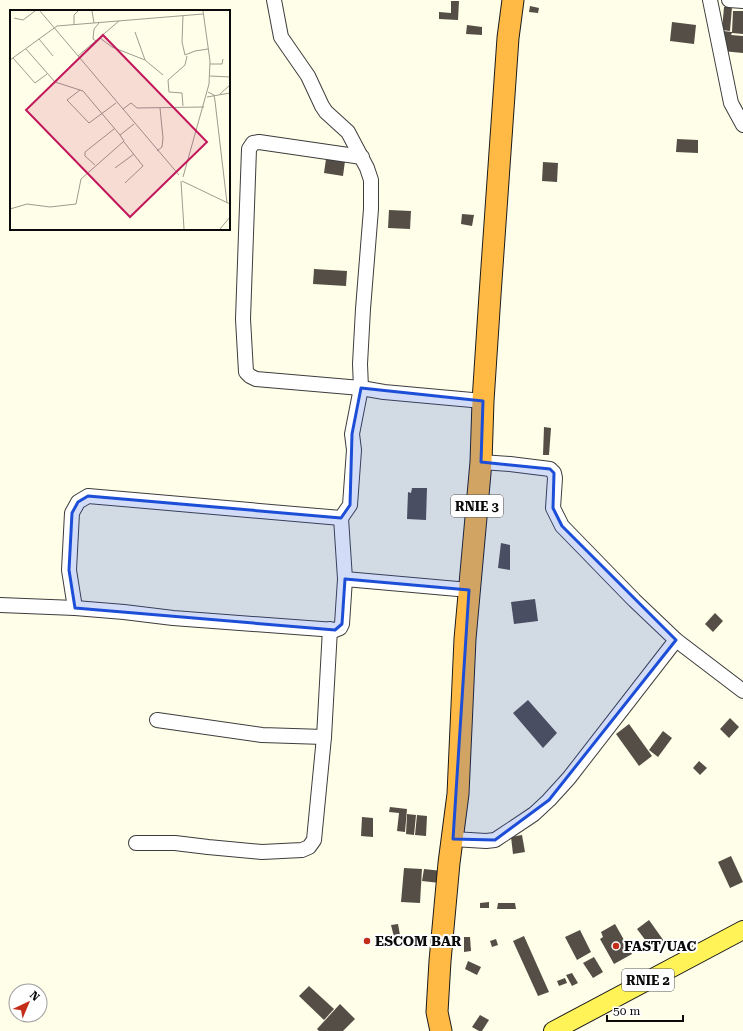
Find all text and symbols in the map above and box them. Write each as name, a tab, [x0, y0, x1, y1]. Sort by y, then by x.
inset map	[10, 10, 230, 230]
road number: RNIE 3	[451, 495, 503, 517]
place label: ESCOM BAR	[375, 933, 462, 949]
marker: ESCOM BAR	[362, 936, 372, 946]
place label: FAST/UAC	[624, 938, 696, 954]
marker: FAST/UAC	[611, 941, 621, 951]
road number: RNIE 2	[622, 969, 674, 991]
north arrow	[8, 983, 48, 1023]
text: N	[27, 989, 43, 1004]
scale bar	[607, 997, 683, 1023]
text: 50 m	[613, 1004, 640, 1018]

